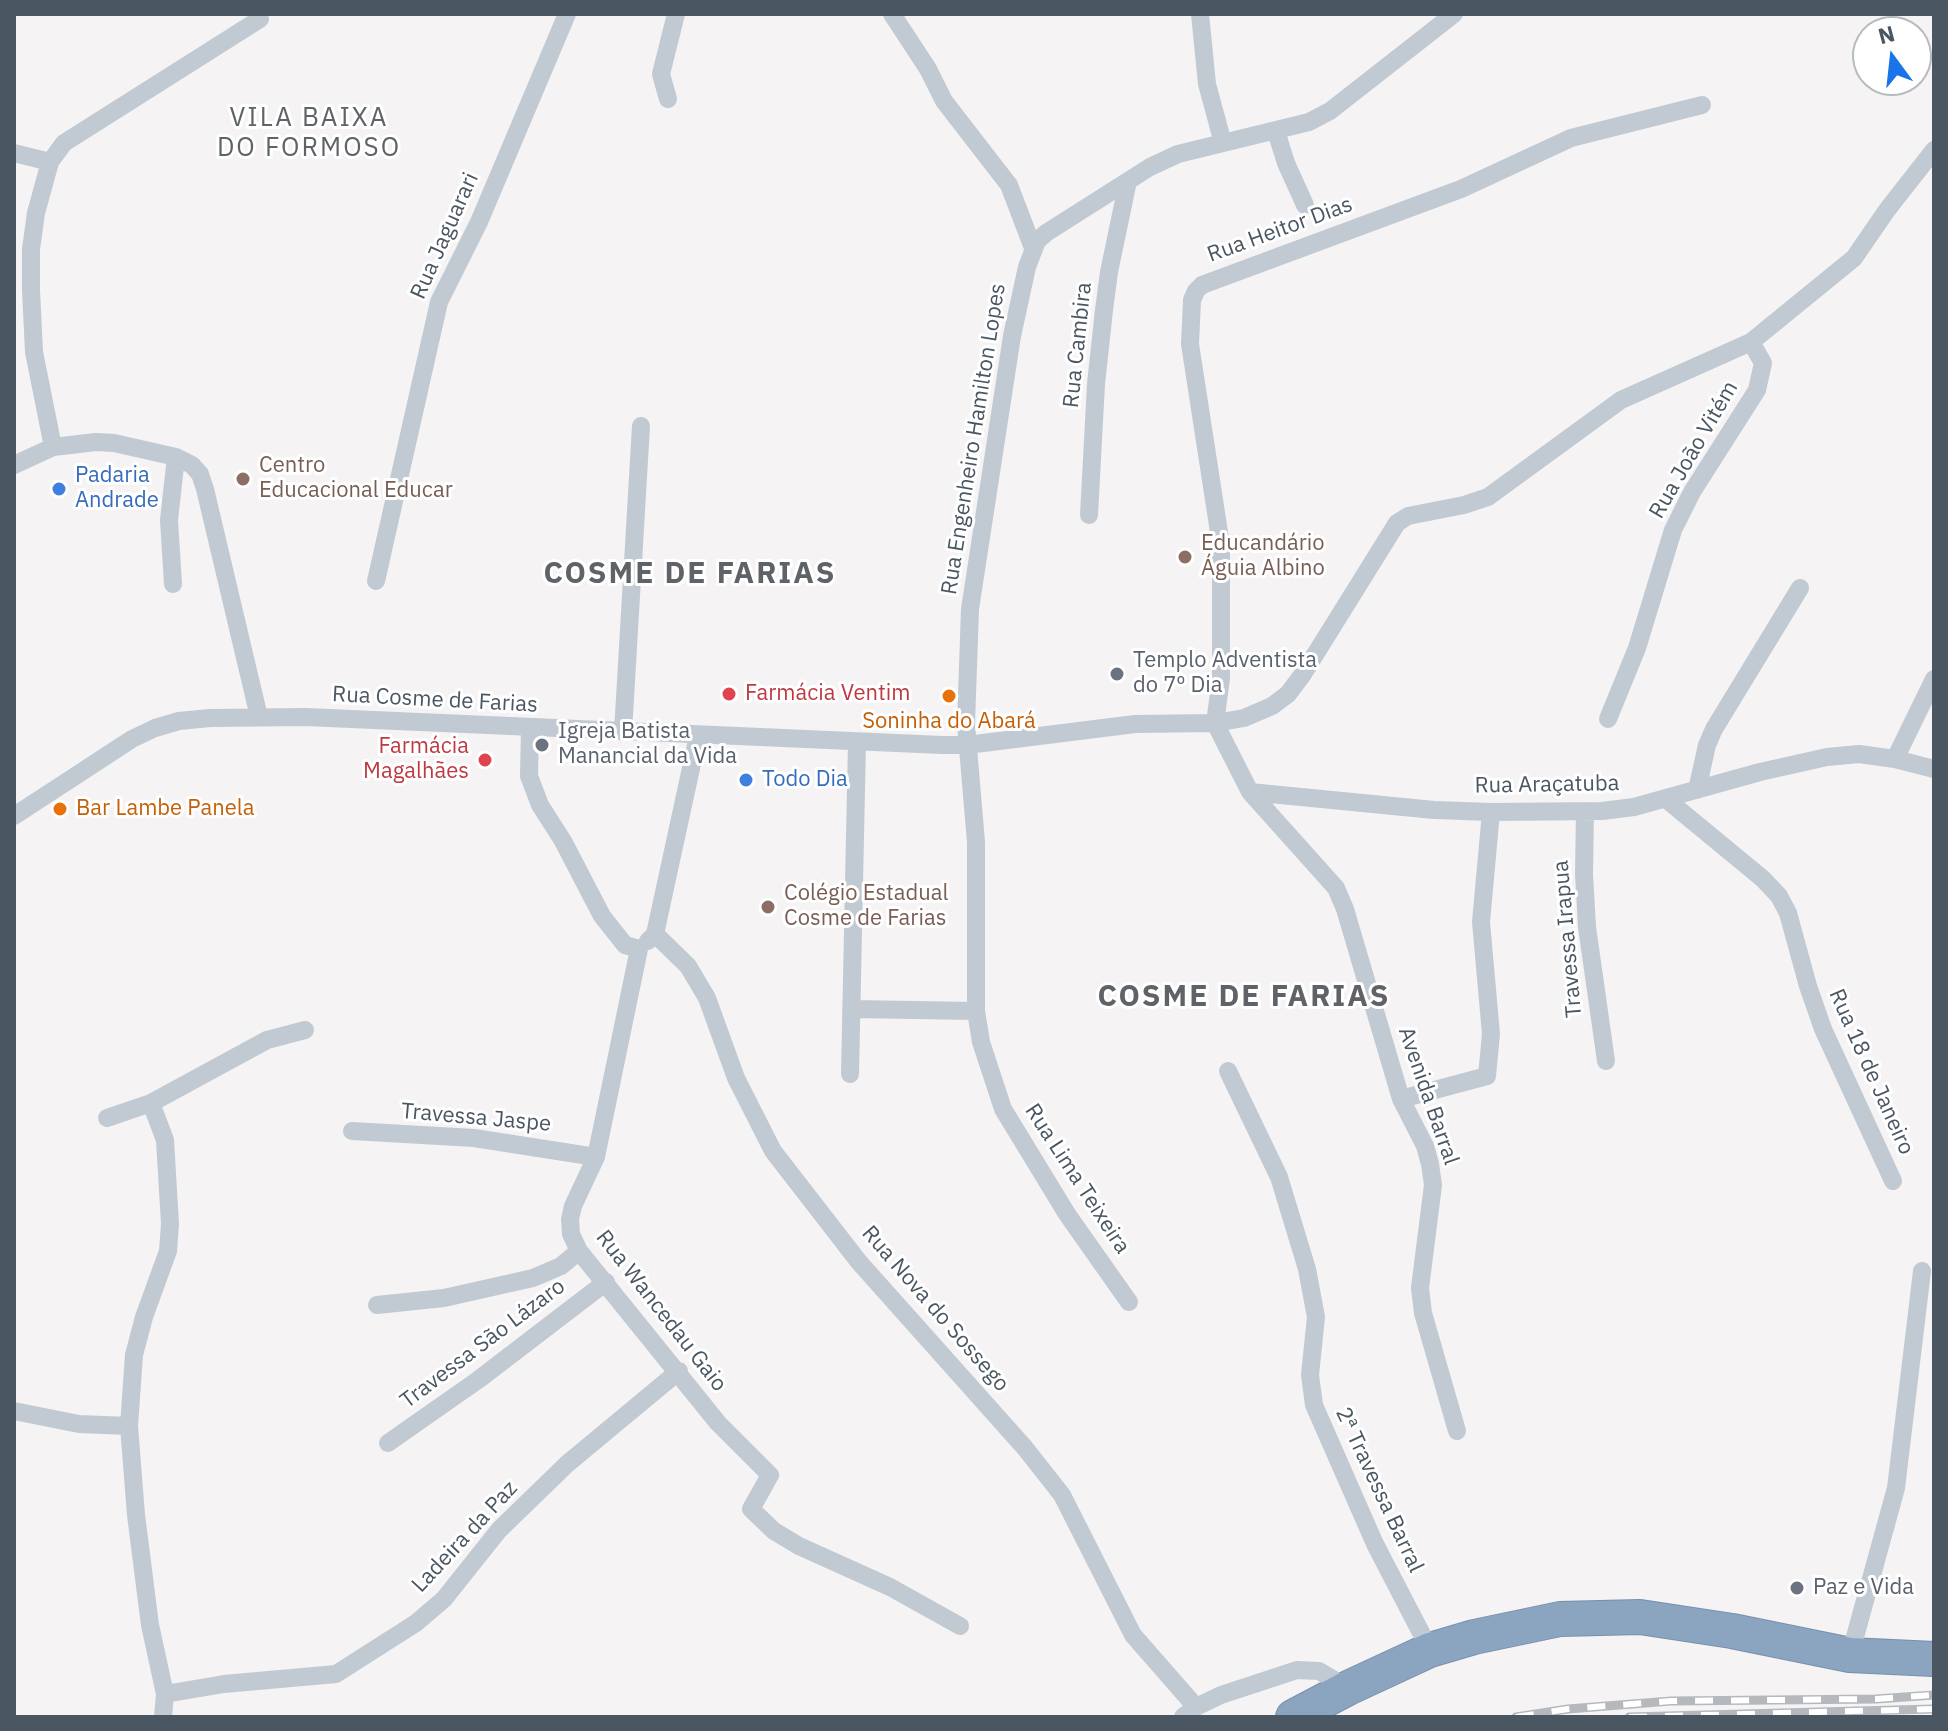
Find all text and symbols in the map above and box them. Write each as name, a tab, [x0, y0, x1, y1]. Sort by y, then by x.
north arrow	[1852, 16, 1932, 96]
text: N	[1875, 18, 1898, 50]
district label: VILA BAIXA DO FORMOSO	[217, 102, 401, 164]
street label: Rua Jaguarari	[405, 169, 485, 303]
street label: Rua Heitor Dias	[1204, 192, 1356, 268]
street label: Rua Cambira	[1058, 281, 1098, 409]
street label: Rua Engenheiro Hamilton Lopes	[936, 282, 1012, 596]
street label: Rua João Vitém	[1644, 377, 1744, 523]
place label: Centro Educacional Educar	[259, 453, 453, 504]
place label: Padaria Andrade	[75, 463, 159, 514]
marker: Centro Educacional Educar	[234, 470, 252, 488]
marker: Padaria Andrade	[50, 480, 68, 498]
place label: Educandário Águia Albino	[1201, 531, 1325, 582]
marker: Educandário Águia Albino	[1176, 548, 1194, 566]
district label: COSME DE FARIAS	[543, 556, 837, 592]
place label: Templo Adventista do 7º Dia	[1133, 648, 1317, 700]
marker: Templo Adventista do 7º Dia	[1108, 665, 1126, 683]
street label: Rua Cosme de Farias	[331, 681, 539, 719]
place label: Farmácia Ventim	[745, 681, 910, 707]
marker: Farmácia Ventim	[720, 685, 738, 703]
marker: Soninha do Abará	[940, 687, 958, 705]
place label: Soninha do Abará	[862, 709, 1036, 735]
place label: Igreja Batista Manancial da Vida	[558, 719, 737, 770]
place label: Farmácia Magalhães	[363, 734, 469, 786]
marker: Igreja Batista Manancial da Vida	[533, 736, 551, 754]
marker: Farmácia Magalhães	[476, 751, 494, 769]
place label: Todo Dia	[762, 767, 848, 793]
marker: Todo Dia	[737, 771, 755, 789]
street label: Rua Araçatuba	[1474, 771, 1620, 799]
place label: Bar Lambe Panela	[76, 796, 255, 822]
marker: Bar Lambe Panela	[51, 800, 69, 818]
street label: Travessa Irapua	[1548, 859, 1588, 1019]
place label: Colégio Estadual Cosme de Farias	[784, 881, 949, 932]
marker: Colégio Estadual Cosme de Farias	[759, 898, 777, 916]
district label: COSME DE FARIAS	[1097, 979, 1391, 1015]
street label: Rua 18 de Janeiro	[1823, 985, 1919, 1159]
street label: Avenida Barral	[1392, 1024, 1464, 1168]
street label: Travessa Jaspe	[400, 1098, 552, 1138]
street label: Rua Lima Teixeira	[1019, 1099, 1135, 1259]
street label: Rua Nova do Sossego	[856, 1221, 1014, 1397]
street label: Rua Wancedau Gaio	[590, 1225, 732, 1397]
street label: Travessa São Lázaro	[396, 1274, 570, 1414]
street label: 2ª Travessa Barral	[1329, 1403, 1429, 1577]
street label: Ladeira da Paz	[407, 1476, 523, 1598]
place label: Paz e Vida	[1813, 1575, 1914, 1601]
marker: Paz e Vida	[1788, 1579, 1806, 1597]

